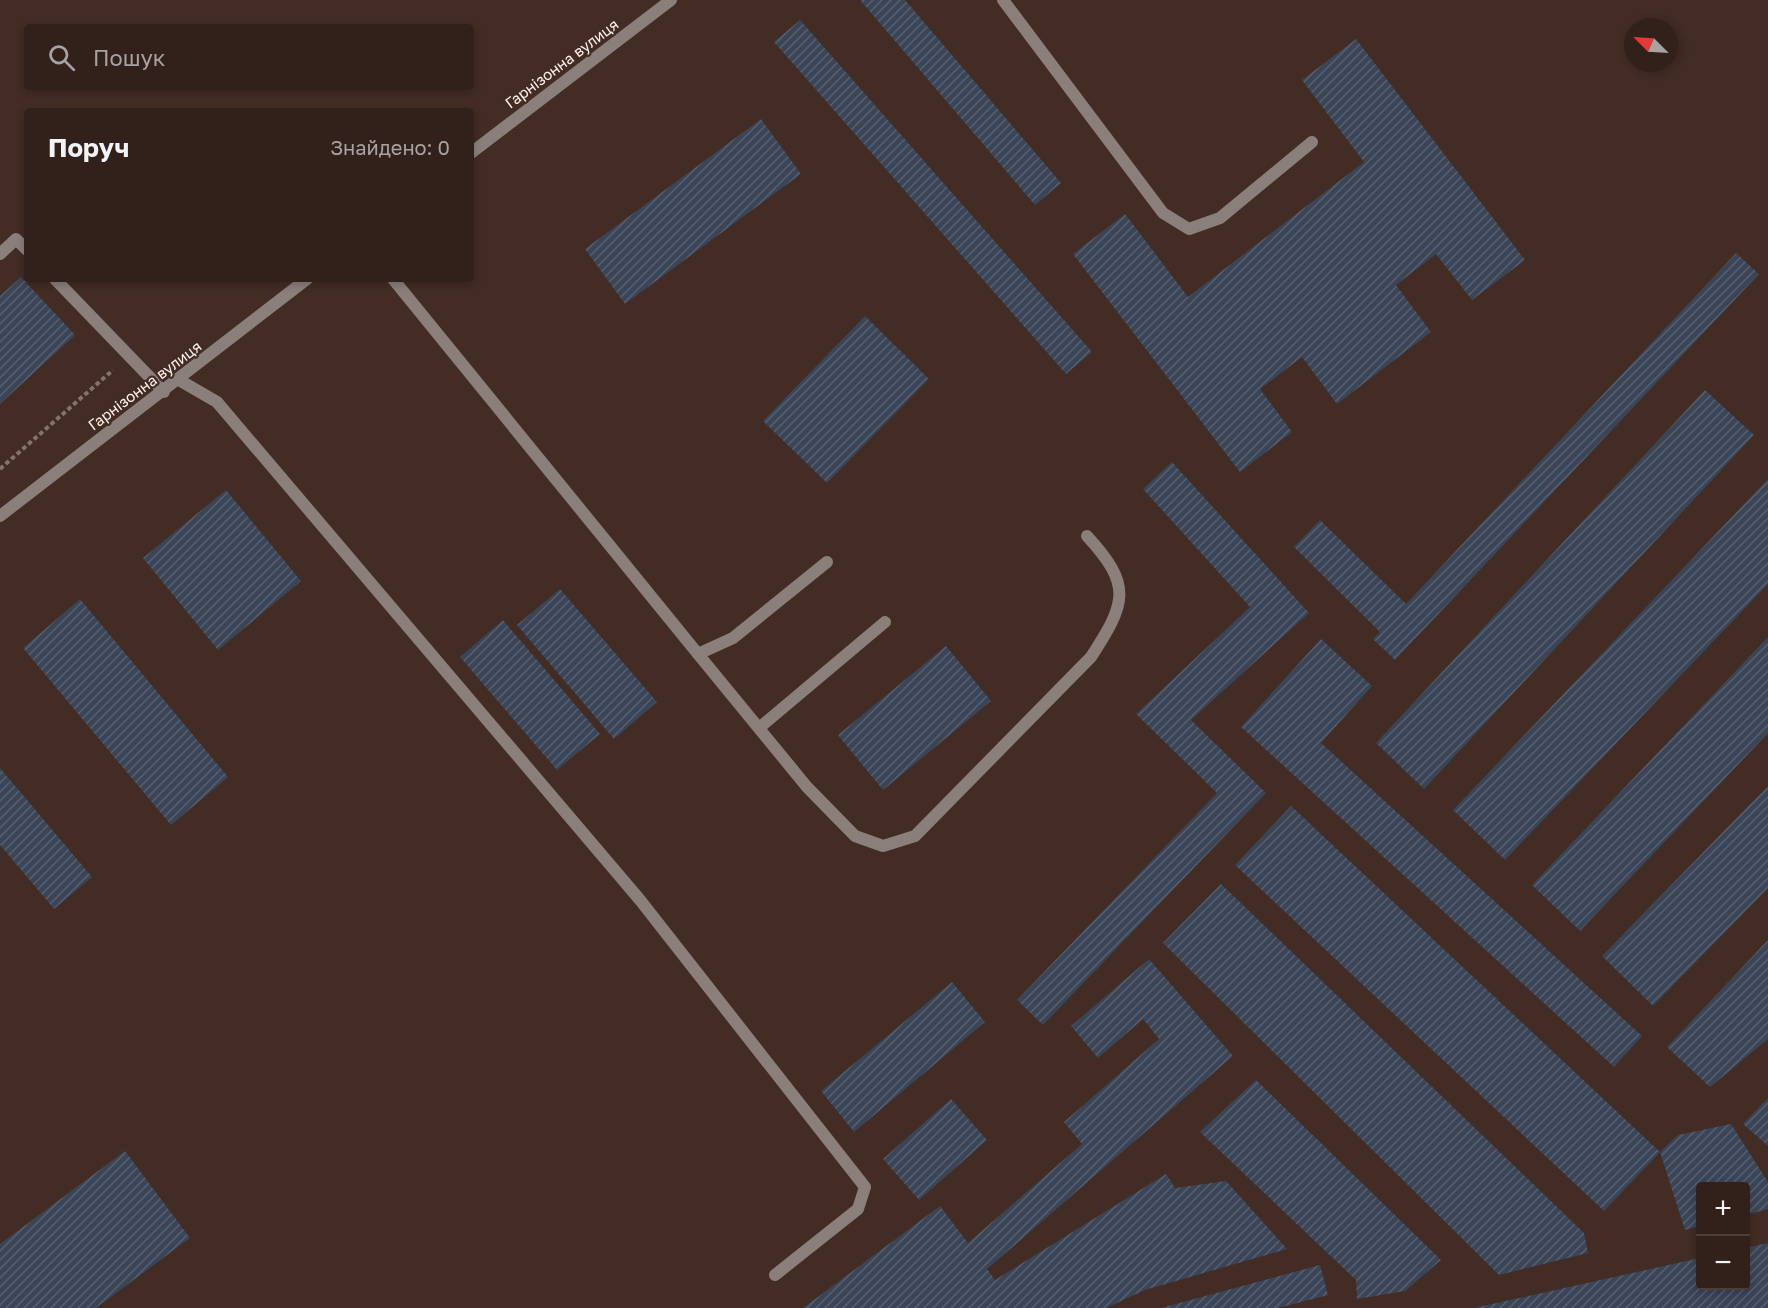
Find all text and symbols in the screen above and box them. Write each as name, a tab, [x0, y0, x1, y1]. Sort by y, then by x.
street label: Гарнізонна вулиця	[501, 15, 622, 112]
north arrow	[1624, 18, 1678, 72]
search box	[24, 24, 474, 90]
icon: search	[45, 41, 78, 74]
text: Пошук	[93, 44, 166, 71]
text: Поруч	[48, 132, 129, 163]
text: Знайдено: 0	[330, 135, 450, 159]
street label: Гарнізонна вулиця	[84, 337, 205, 434]
map controls	[1696, 1182, 1750, 1290]
button: +	[1696, 1182, 1750, 1236]
button: −	[1696, 1236, 1750, 1290]

